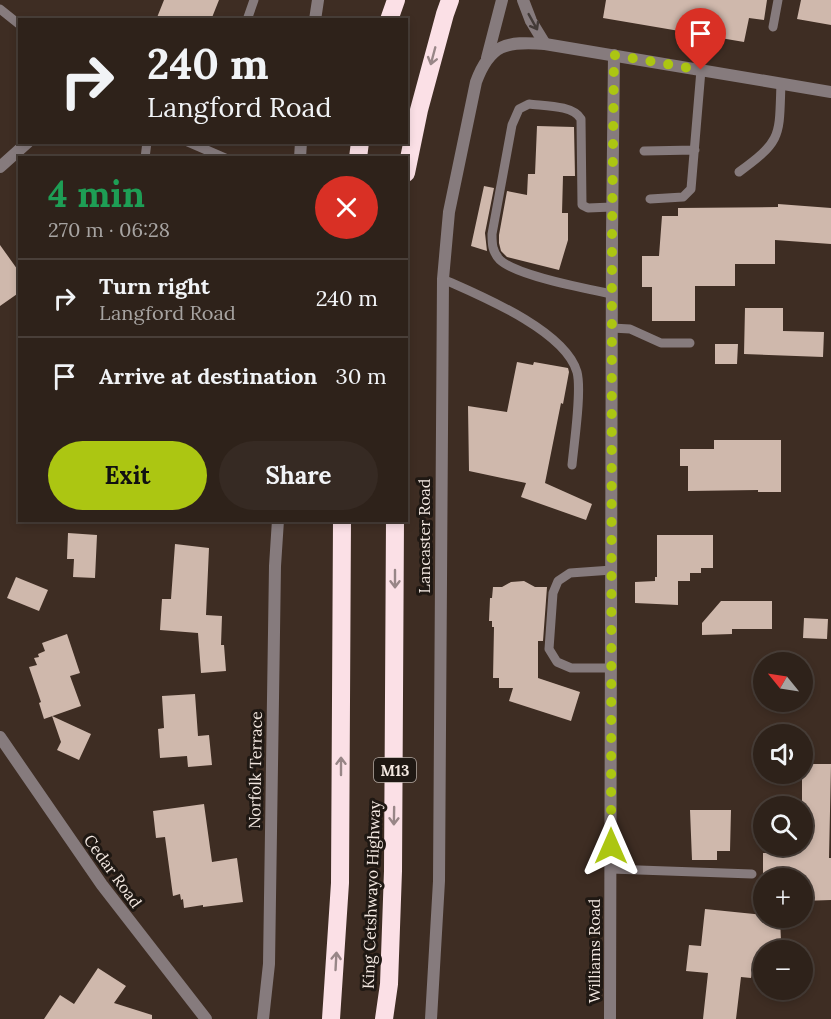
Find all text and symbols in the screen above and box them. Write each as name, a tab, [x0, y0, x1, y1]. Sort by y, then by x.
pin	[675, 8, 726, 70]
one-way arrow	[527, 14, 539, 31]
icon: arrive	[684, 17, 717, 50]
text: 240 m	[147, 37, 269, 91]
icon: right	[48, 42, 126, 120]
one-way arrow	[427, 46, 438, 65]
text: Langford Road	[147, 90, 332, 124]
text: 4 min	[48, 171, 145, 217]
button: close	[315, 176, 378, 239]
text: 270 m · 06:28	[48, 217, 170, 242]
text: Turn right	[99, 272, 210, 300]
icon: right	[48, 282, 81, 315]
text: 240 m	[316, 284, 378, 312]
text: Langford Road	[99, 300, 236, 325]
icon: arrive	[48, 360, 81, 393]
text: Arrive at destination	[99, 362, 317, 390]
text: 30 m	[335, 362, 387, 390]
button: Exit	[48, 441, 207, 510]
button: Share	[219, 441, 378, 510]
street label: Lancaster Road	[414, 478, 434, 593]
one-way arrow	[389, 568, 401, 588]
north arrow	[753, 652, 813, 712]
map controls	[753, 652, 813, 1000]
street label: Norfolk Terrace	[244, 711, 266, 829]
button: sound	[753, 724, 813, 784]
one-way arrow	[335, 756, 347, 776]
road number: M13	[374, 758, 416, 782]
button: search	[753, 796, 813, 856]
street label: King Cetshwayo Highway	[358, 800, 384, 990]
one-way arrow	[388, 805, 400, 825]
position arrow	[579, 814, 643, 878]
street label: Cedar Road	[80, 830, 147, 912]
button: +	[753, 868, 813, 928]
street label: Williams Road	[584, 898, 604, 1003]
button: −	[753, 940, 813, 1000]
one-way arrow	[331, 951, 342, 971]

